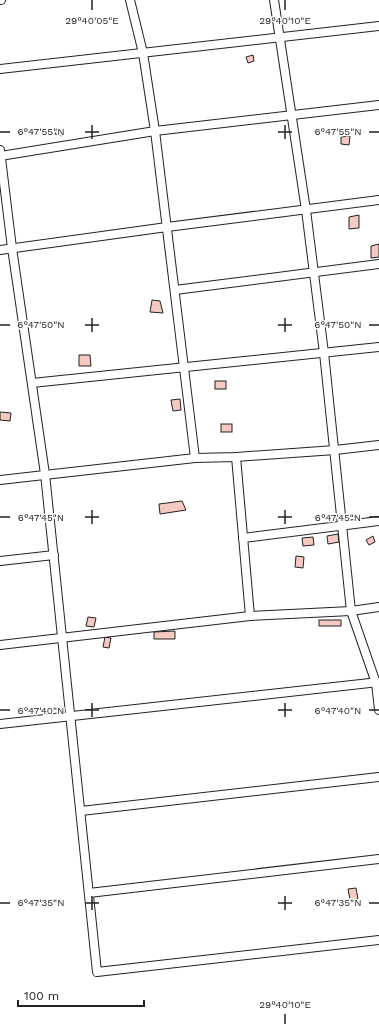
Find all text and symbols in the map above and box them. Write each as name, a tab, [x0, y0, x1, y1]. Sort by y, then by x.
text: 29°40'05"E	[65, 15, 119, 26]
text: 29°40'10"E	[259, 15, 311, 26]
text: 6°47'55"N	[18, 126, 65, 137]
text: 6°47'55"N	[315, 126, 362, 137]
text: 6°47'50"N	[17, 319, 65, 330]
text: 6°47'50"N	[314, 319, 362, 330]
text: 6°47'45"N	[18, 512, 64, 523]
text: 6°47'45"N	[315, 512, 361, 523]
text: 6°47'40"N	[18, 705, 64, 716]
text: 6°47'40"N	[315, 705, 361, 716]
text: 6°47'35"N	[17, 897, 65, 908]
text: 6°47'35"N	[314, 897, 362, 908]
scale bar	[18, 982, 144, 1008]
text: 100 m	[24, 989, 59, 1003]
text: 29°40'10"E	[259, 999, 311, 1010]

